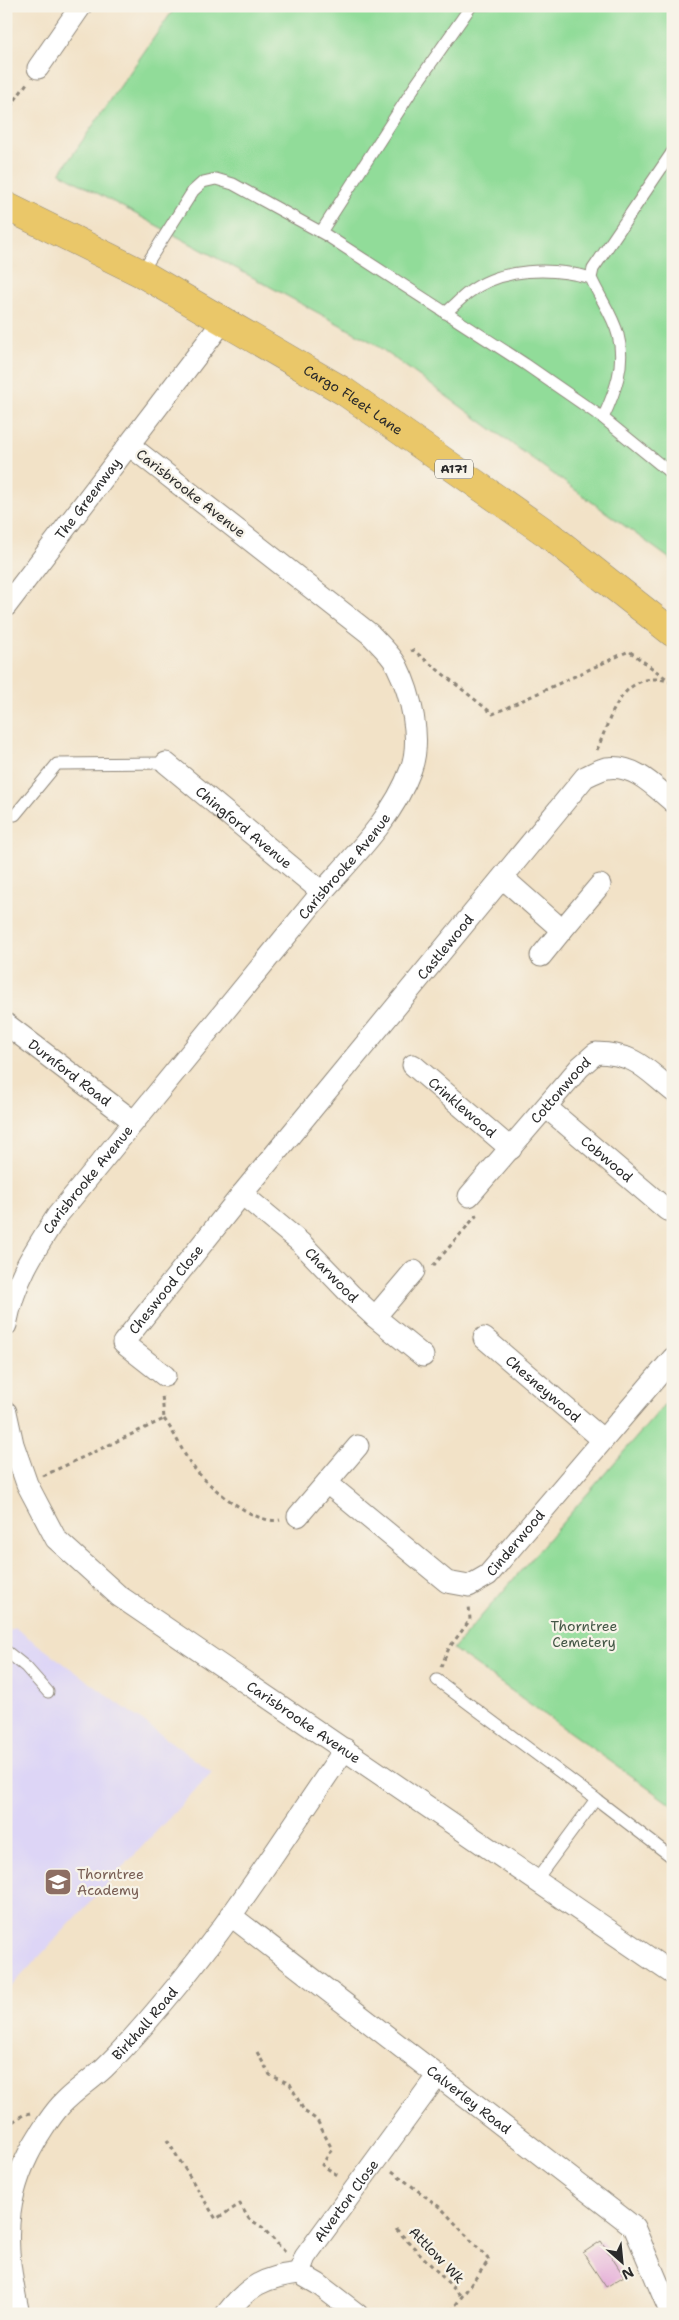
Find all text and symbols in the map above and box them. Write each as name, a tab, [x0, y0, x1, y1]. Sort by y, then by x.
street label: Cargo Fleet Lane	[300, 361, 407, 439]
street label: Carisbrooke Avenue	[133, 445, 249, 541]
street label: The Greenway	[51, 454, 125, 543]
road number: A171	[435, 459, 473, 478]
street label: Chingford Avenue	[192, 782, 296, 873]
street label: Carisbrooke Avenue	[294, 809, 394, 923]
street label: Castlewood	[413, 910, 477, 983]
street label: Durnford Road	[24, 1035, 115, 1110]
street label: Cottonwood	[526, 1053, 595, 1127]
street label: Crinklewood	[425, 1073, 500, 1142]
street label: Carisbrooke Avenue	[39, 1121, 137, 1237]
street label: Cobwood	[577, 1132, 637, 1186]
street label: Cheswood Close	[125, 1241, 207, 1338]
street label: Charwood	[301, 1244, 362, 1307]
street label: Chesneywood	[502, 1351, 585, 1426]
street label: Cinderwood	[482, 1506, 549, 1580]
park label: Thorntree Cemetery	[551, 1617, 618, 1651]
street label: Carisbrooke Avenue	[243, 1677, 364, 1767]
place label: Thorntree Academy	[77, 1865, 144, 1899]
school or university icon: Thorntree Academy	[43, 1867, 73, 1897]
street label: Birkhall Road	[108, 1983, 182, 2064]
street label: Calverley Road	[423, 2061, 515, 2138]
street label: Alverton Close	[310, 2156, 382, 2246]
street label: Attlow Wk	[405, 2223, 469, 2287]
north arrow	[596, 2238, 646, 2288]
text: N	[619, 2263, 637, 2284]

